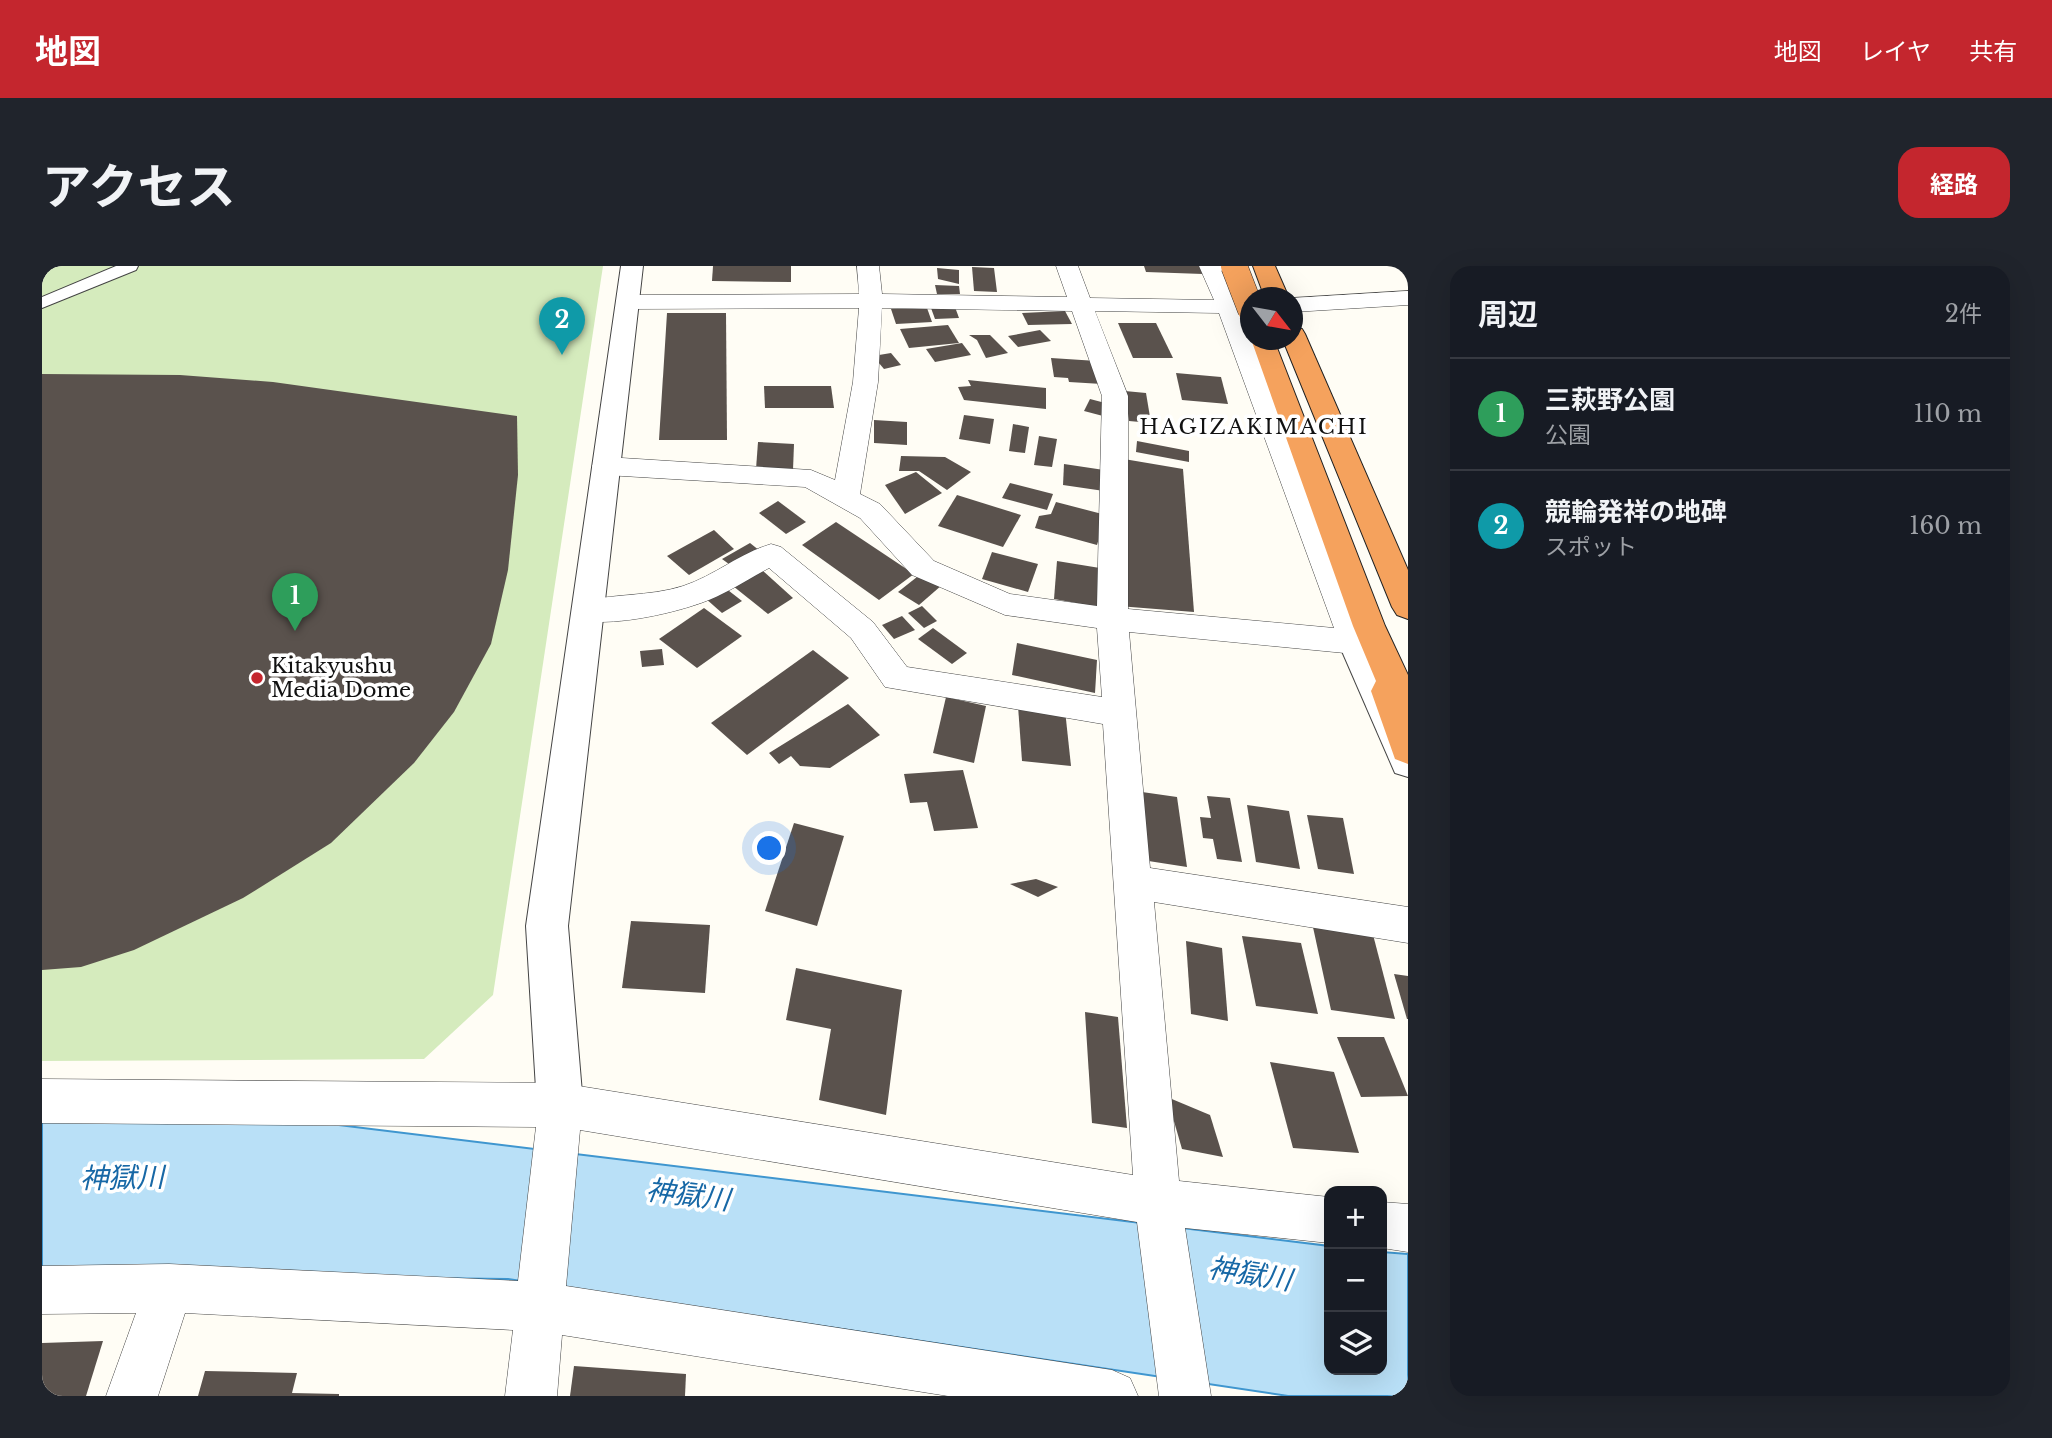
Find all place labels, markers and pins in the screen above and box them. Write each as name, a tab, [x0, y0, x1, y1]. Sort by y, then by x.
pin: 2	[539, 297, 585, 355]
pin: 1	[272, 573, 318, 631]
place label: Kitakyushu Media Dome	[271, 653, 411, 703]
marker: Kitakyushu Media Dome	[249, 670, 265, 686]

